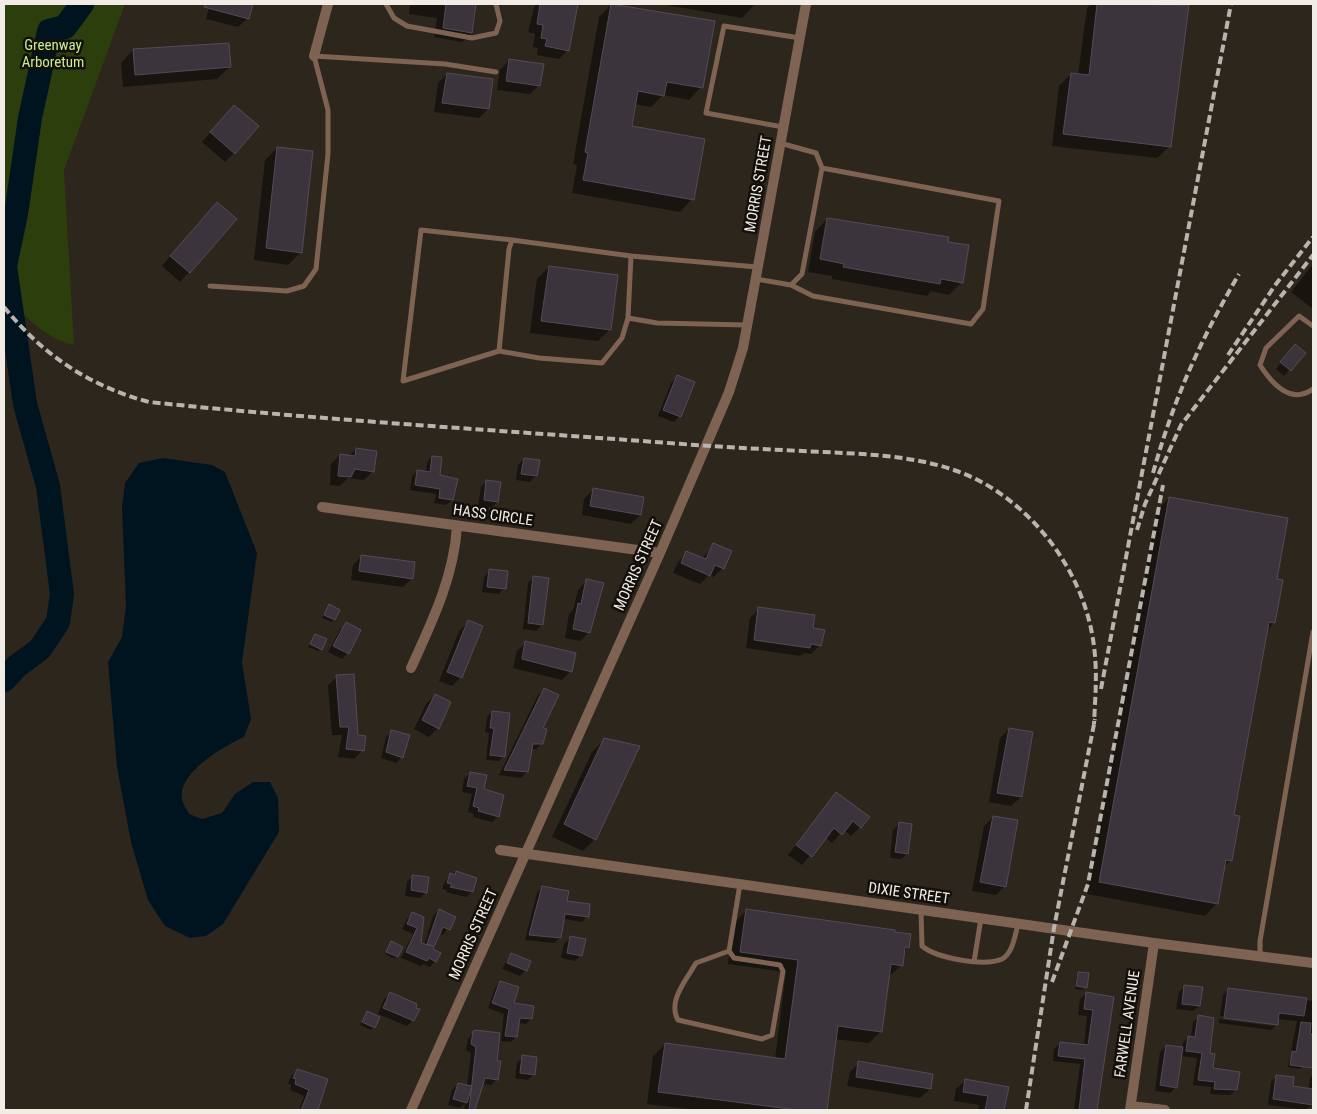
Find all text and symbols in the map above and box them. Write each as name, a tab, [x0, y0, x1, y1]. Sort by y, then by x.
park label: Greenway Arboretum	[22, 36, 84, 71]
street label: MORRIS STREET	[741, 134, 775, 234]
street label: HASS CIRCLE	[452, 500, 534, 530]
street label: MORRIS STREET	[610, 517, 666, 613]
street label: DIXIE STREET	[867, 878, 951, 908]
street label: MORRIS STREET	[445, 886, 501, 982]
street label: FARWELL AVENUE	[1111, 969, 1143, 1079]

